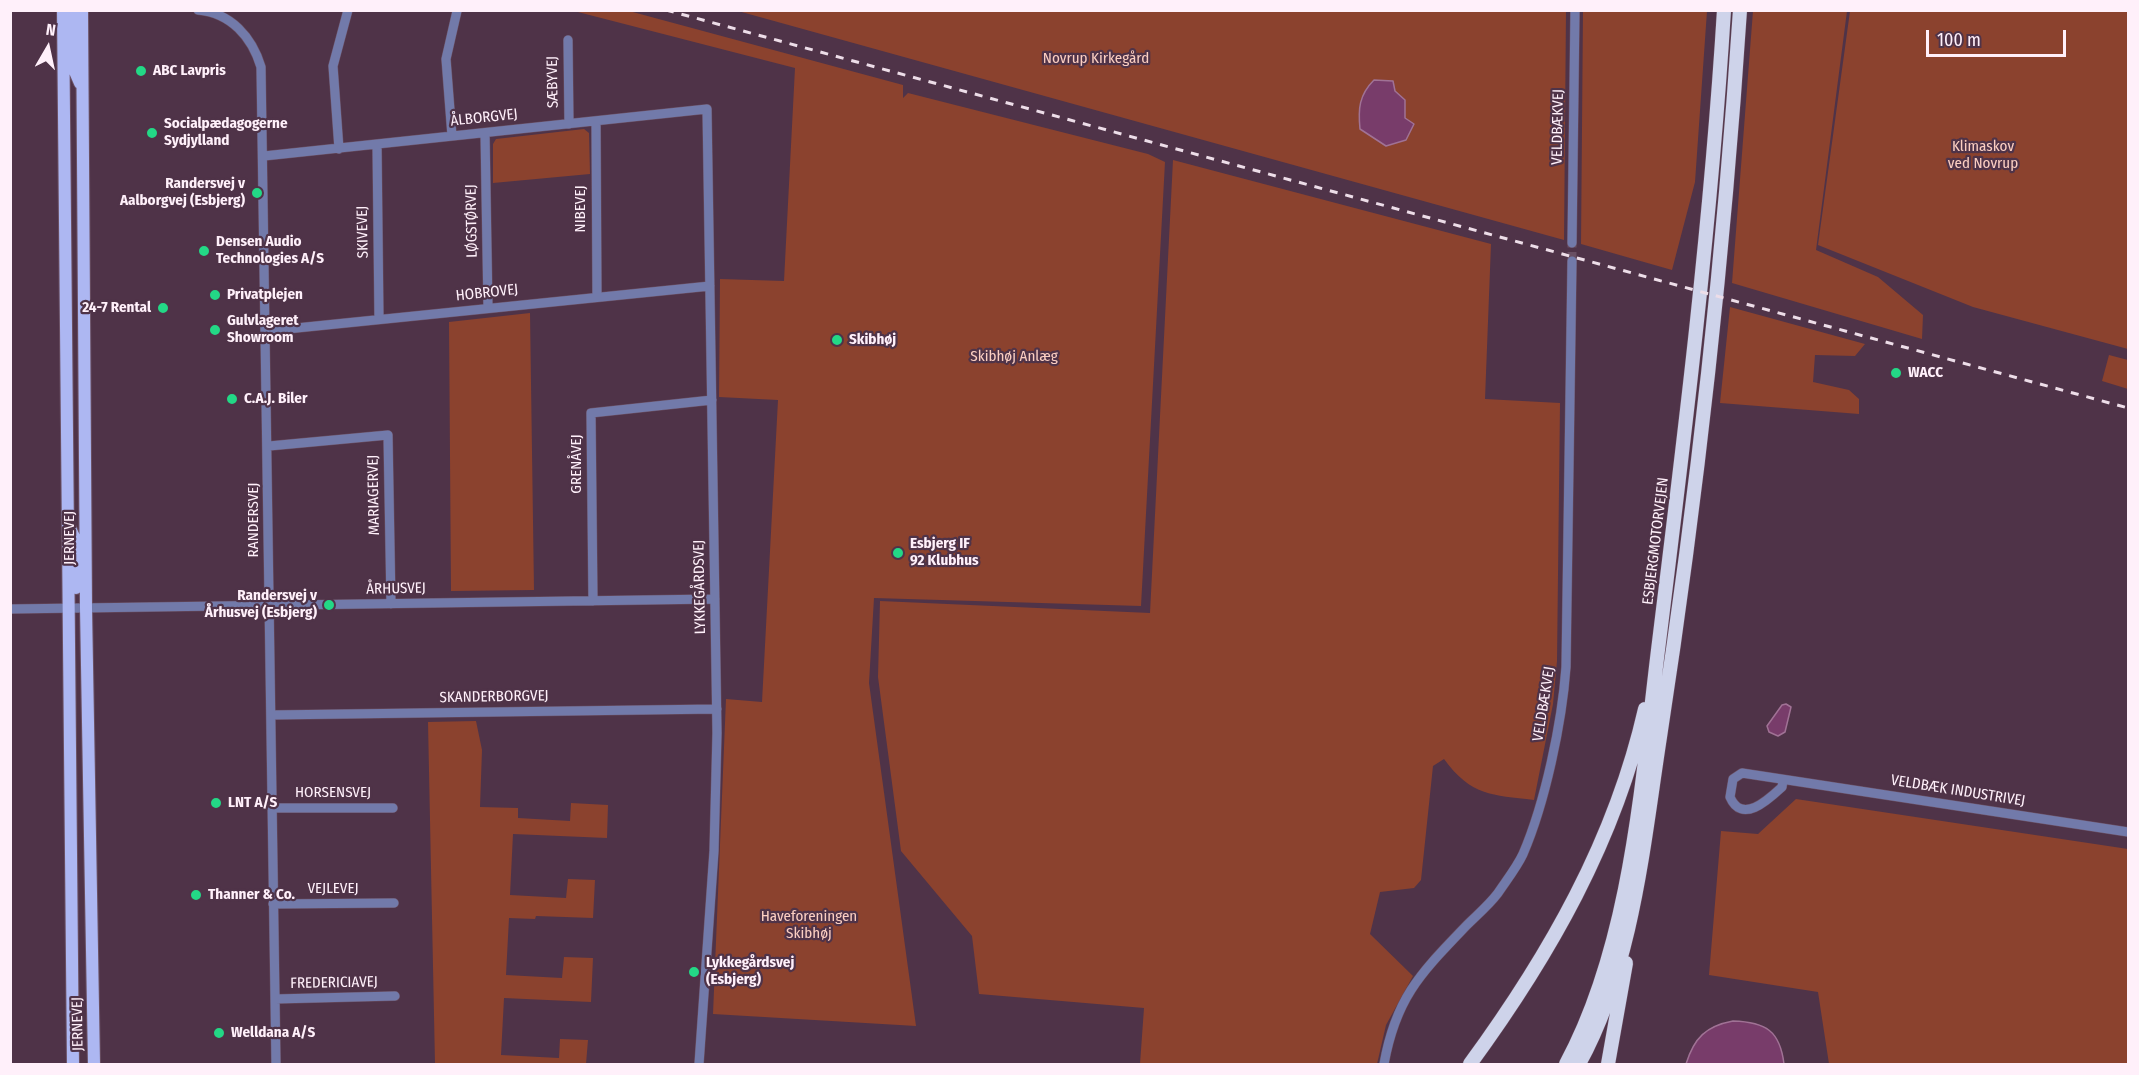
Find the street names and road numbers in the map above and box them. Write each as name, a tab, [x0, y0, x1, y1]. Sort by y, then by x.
street label: SÆBYVEJ	[544, 56, 562, 108]
street label: VELDBÆKVEJ	[1548, 89, 1568, 165]
street label: ÅLBORGVEJ	[450, 106, 518, 130]
street label: LØGSTØRVEJ	[462, 184, 482, 258]
street label: NIBEVEJ	[572, 186, 590, 232]
street label: SKIVEVEJ	[354, 206, 372, 258]
street label: HOBROVEJ	[455, 281, 519, 305]
street label: GRENÅVEJ	[568, 434, 586, 494]
street label: MARIAGERVEJ	[364, 454, 384, 536]
street label: ESBJERGMOTORVEJEN	[1639, 476, 1673, 606]
street label: RANDERSVEJ	[245, 483, 263, 557]
street label: JERNEVEJ	[61, 511, 79, 565]
street label: LYKKEGÅRDSVEJ	[690, 540, 710, 634]
street label: ÅRHUSVEJ	[366, 579, 426, 599]
street label: VELDBÆKVEJ	[1529, 665, 1559, 743]
street label: SKANDERBORGVEJ	[439, 687, 549, 707]
street label: VELDBÆK INDUSTRIVEJ	[1890, 771, 2026, 811]
street label: HORSENSVEJ	[295, 784, 371, 802]
street label: VEJLEVEJ	[307, 880, 359, 898]
street label: FREDERICIAVEJ	[290, 973, 378, 993]
street label: JERNEVEJ	[69, 997, 87, 1051]

